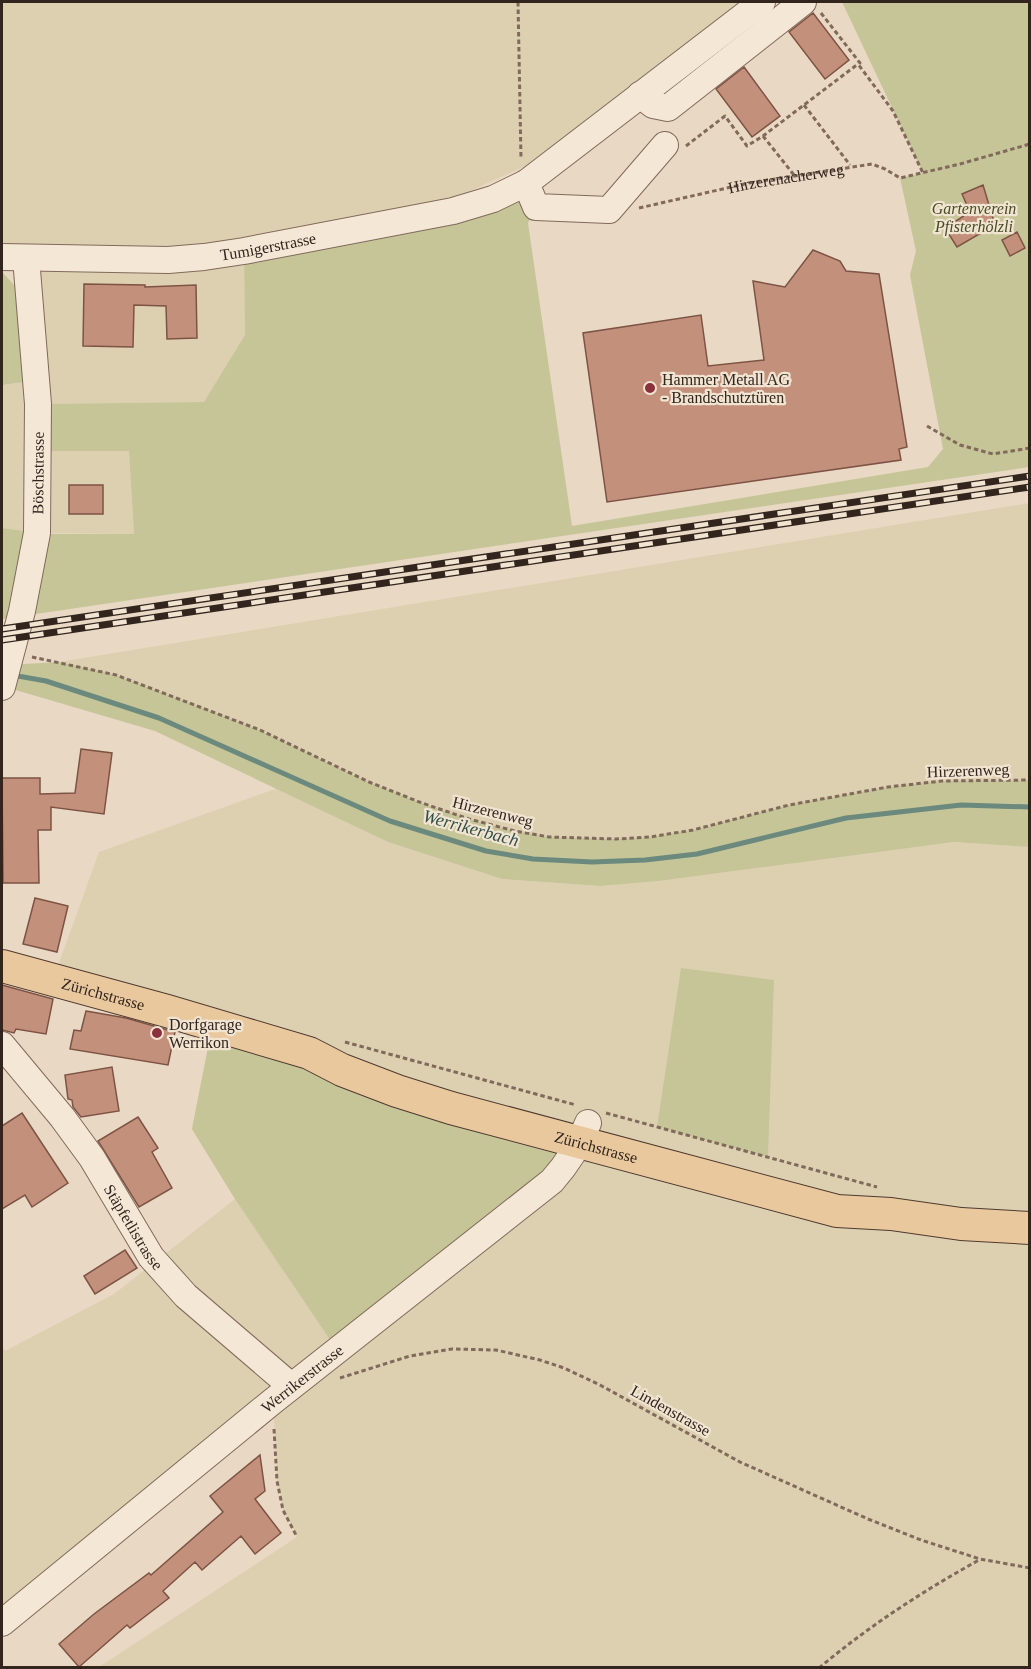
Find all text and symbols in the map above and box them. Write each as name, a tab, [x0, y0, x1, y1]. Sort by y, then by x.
street label: Hirzerenacherweg	[726, 160, 845, 197]
park label: Gartenverein Pfisterhölzli	[932, 200, 1016, 236]
street label: Tumigerstrasse	[219, 229, 317, 263]
place label: Hammer Metall AG - Brandschutztüren	[662, 371, 790, 406]
marker: Hammer Metall AG - Brandschutztüren	[643, 381, 657, 395]
street label: Böschstrasse	[29, 432, 47, 514]
street label: Hirzerenweg	[926, 761, 1010, 781]
street label: Hirzerenweg	[450, 793, 535, 831]
water label: Werrikerbach	[421, 806, 521, 850]
street label: Zürichstrasse	[60, 975, 147, 1014]
place label: Dorfgarage Werrikon	[169, 1016, 242, 1051]
marker: Dorfgarage Werrikon	[150, 1026, 164, 1040]
street label: Zürichstrasse	[553, 1128, 640, 1166]
street label: Stäpfetlistrasse	[101, 1181, 166, 1273]
street label: Werrikerstrasse	[258, 1341, 346, 1416]
street label: Lindenstrasse	[628, 1382, 713, 1439]

